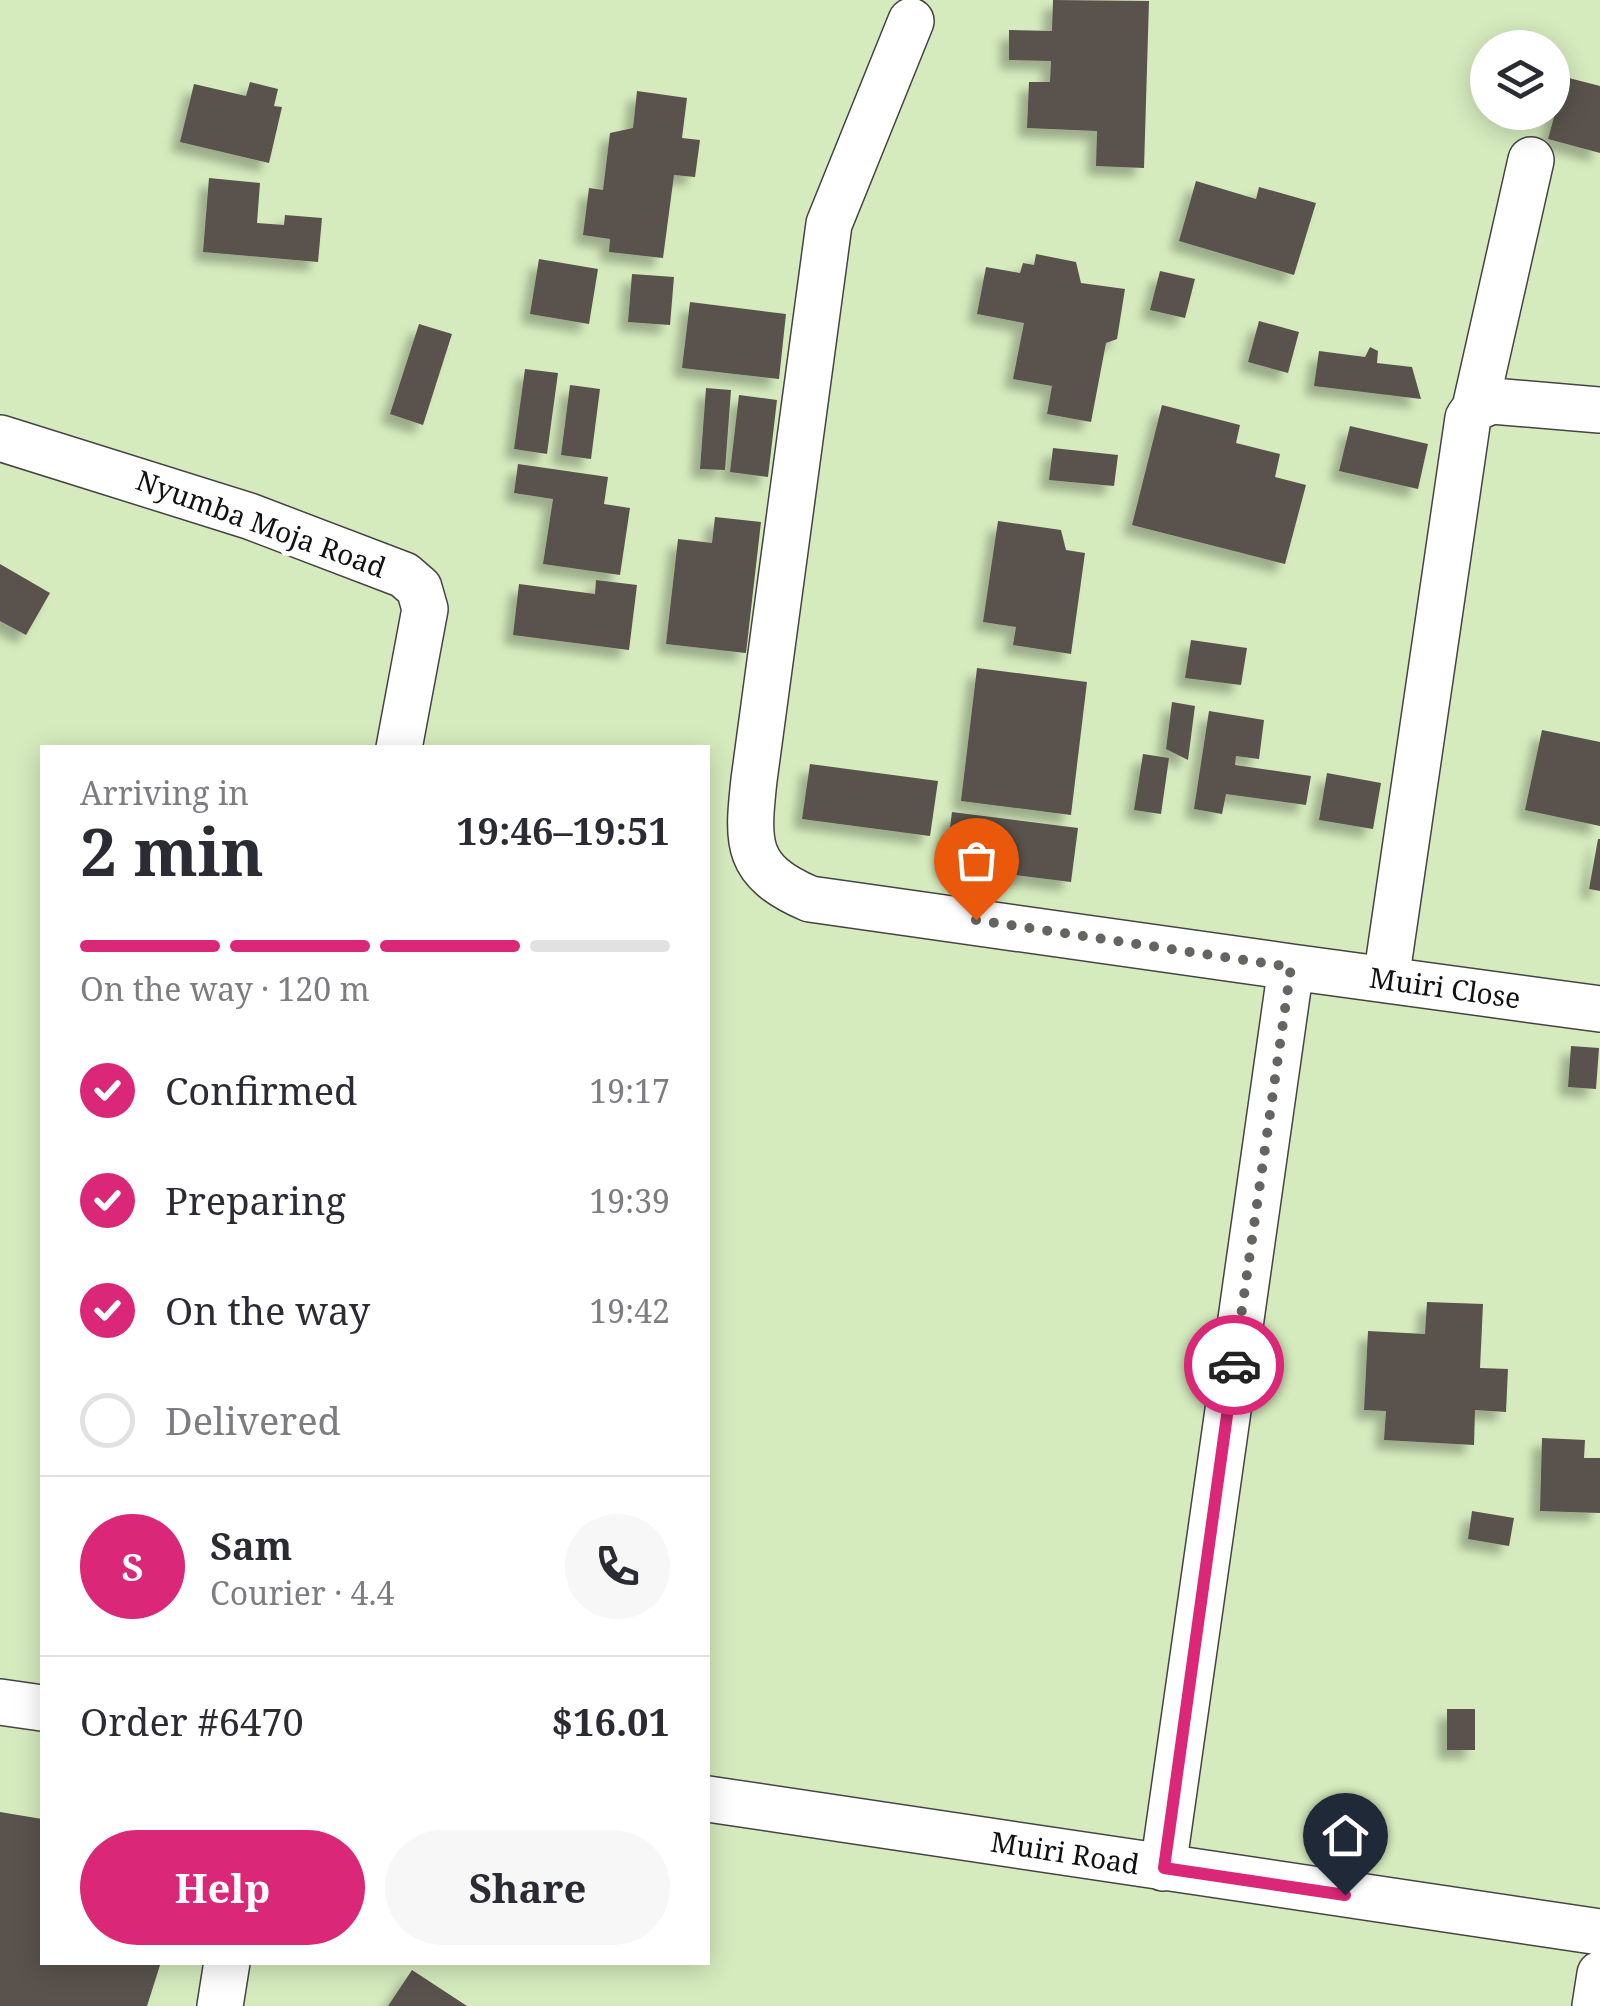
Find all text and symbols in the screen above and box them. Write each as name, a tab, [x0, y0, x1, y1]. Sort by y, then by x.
map controls	[1470, 30, 1570, 130]
button: layers	[1470, 30, 1570, 130]
street label: Nyumba Moja Road	[131, 460, 391, 586]
text: Arriving in	[80, 771, 249, 814]
text: 19:46–19:51	[456, 804, 670, 856]
text: 2 min	[80, 807, 264, 895]
pin	[934, 818, 1019, 921]
icon: bag	[949, 833, 1004, 888]
street label: Muiri Close	[1367, 958, 1523, 1016]
text: On the way · 120 m	[80, 967, 370, 1010]
icon: check	[80, 1063, 135, 1118]
text: Confirmed	[165, 1064, 357, 1116]
text: 19:17	[589, 1069, 670, 1112]
icon: check	[80, 1173, 135, 1228]
text: Preparing	[165, 1174, 346, 1226]
text: 19:39	[589, 1179, 670, 1222]
icon: check	[80, 1283, 135, 1338]
text: On the way	[165, 1284, 370, 1336]
text: 19:42	[589, 1289, 670, 1332]
courier	[1184, 1315, 1284, 1415]
icon: car	[1207, 1338, 1262, 1393]
text: Delivered	[165, 1394, 341, 1446]
button: phone	[565, 1514, 670, 1619]
text: Sam	[210, 1519, 292, 1571]
text: S	[121, 1540, 144, 1592]
text: Courier · 4.4	[210, 1571, 394, 1614]
text: Order #6470	[80, 1695, 304, 1747]
text: $16.01	[551, 1695, 670, 1747]
pin	[1303, 1793, 1388, 1896]
icon: home	[1318, 1808, 1373, 1863]
street label: Muiri Road	[988, 1822, 1142, 1883]
button: Help	[80, 1830, 365, 1945]
button: Share	[385, 1830, 670, 1945]

